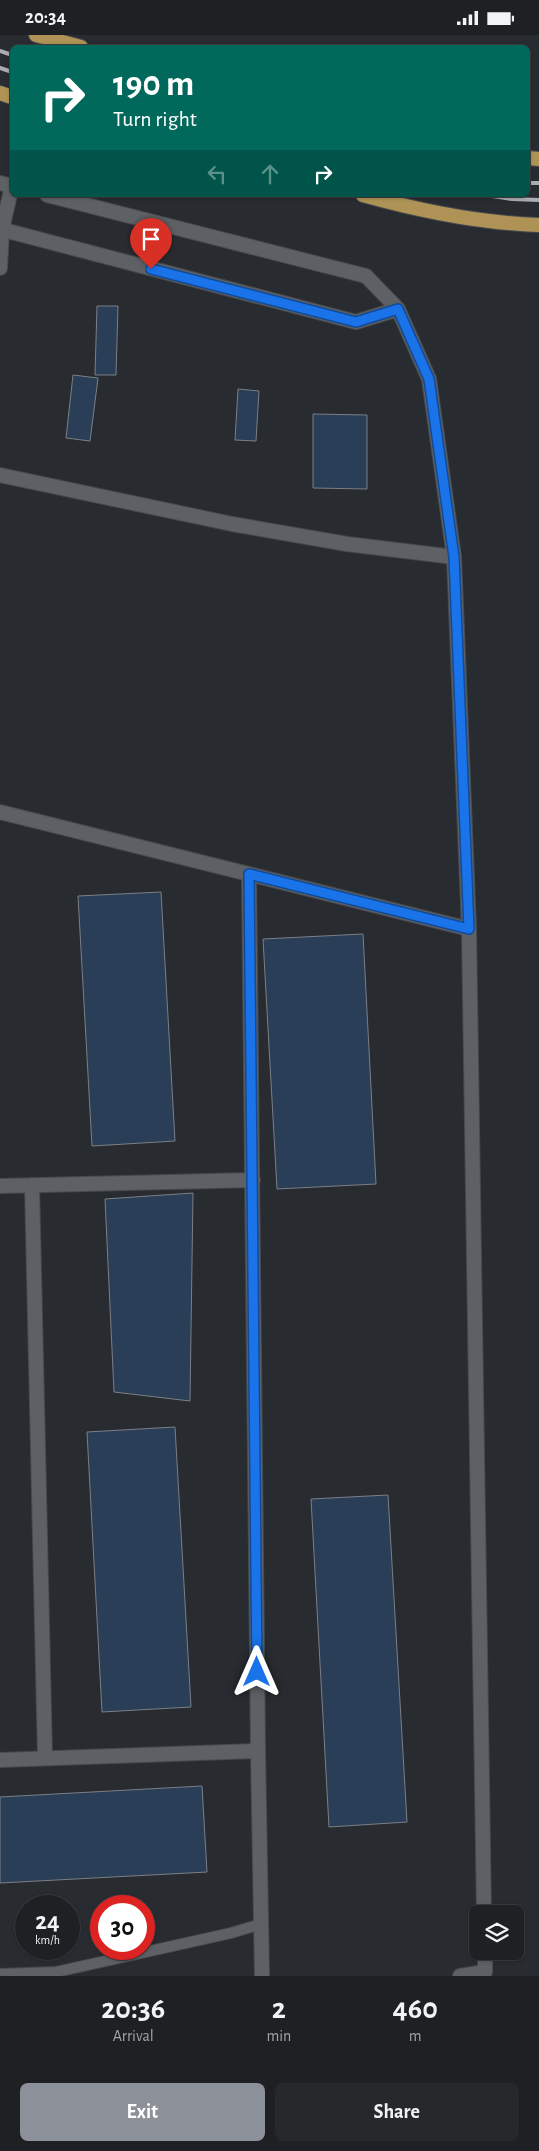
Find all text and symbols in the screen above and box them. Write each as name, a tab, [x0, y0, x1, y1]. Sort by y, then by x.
text: 20:34	[25, 8, 66, 27]
icon: right	[30, 65, 95, 130]
text: 190 m	[113, 67, 194, 102]
text: Turn right	[113, 108, 197, 130]
icon: left	[203, 160, 231, 188]
icon: ahead	[256, 160, 284, 188]
icon: right	[309, 160, 337, 188]
pin	[130, 218, 172, 269]
icon: arrive	[137, 225, 165, 253]
position arrow	[230, 1645, 282, 1697]
speed limit sign: 30	[90, 1895, 155, 1960]
map controls	[469, 1905, 524, 1960]
button: layers	[469, 1905, 524, 1960]
text: 24	[35, 1909, 60, 1934]
text: km/h	[35, 1934, 60, 1946]
text: 20:36	[101, 1994, 165, 2024]
text: 2	[272, 1994, 286, 2024]
text: 460	[393, 1994, 438, 2024]
text: Arrival	[113, 2028, 154, 2044]
text: min	[266, 2028, 291, 2044]
text: m	[409, 2028, 422, 2044]
button: Exit	[20, 2083, 265, 2141]
button: Share	[275, 2083, 519, 2141]

